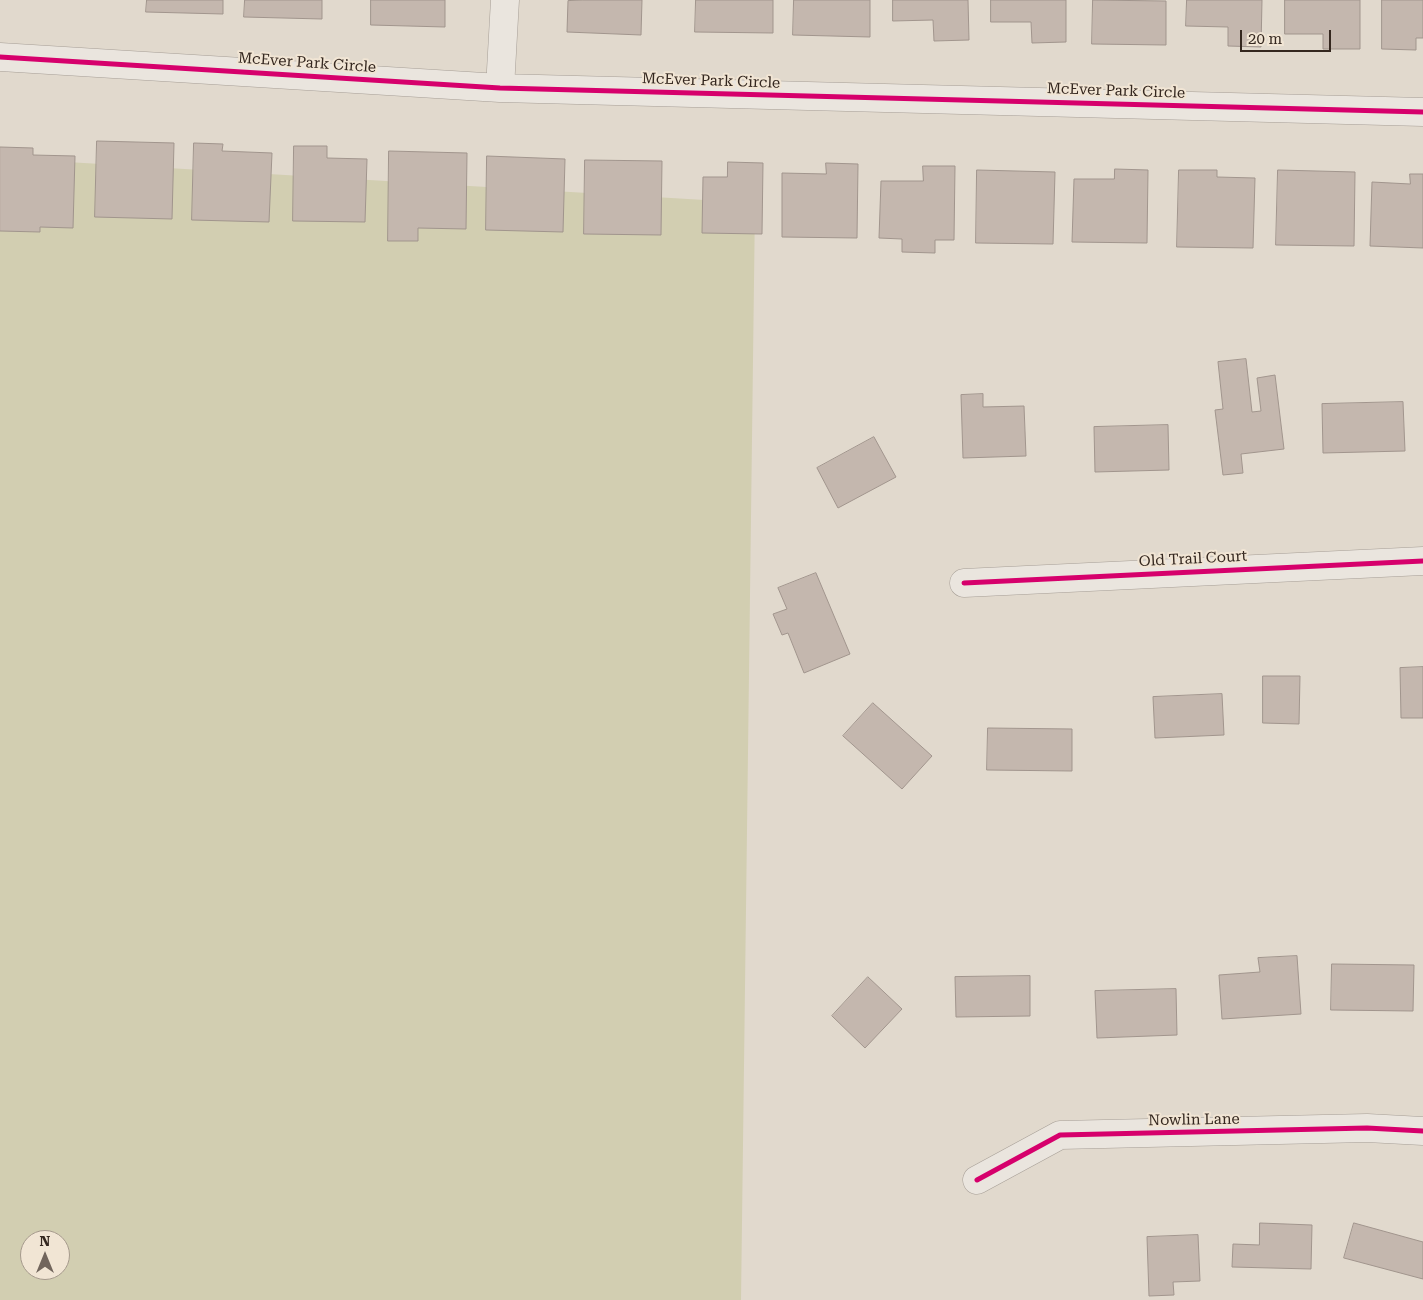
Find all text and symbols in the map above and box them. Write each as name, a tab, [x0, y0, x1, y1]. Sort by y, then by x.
scale bar	[1243, 20, 1334, 52]
text: 20 m	[1248, 30, 1282, 48]
street label: McEver Park Circle	[237, 49, 377, 77]
street label: McEver Park Circle	[642, 70, 780, 92]
street label: McEver Park Circle	[1047, 80, 1185, 102]
street label: Old Trail Court	[1138, 547, 1248, 571]
street label: Nowlin Lane	[1148, 1110, 1240, 1130]
north arrow	[20, 1230, 70, 1280]
text: N	[40, 1233, 50, 1249]

